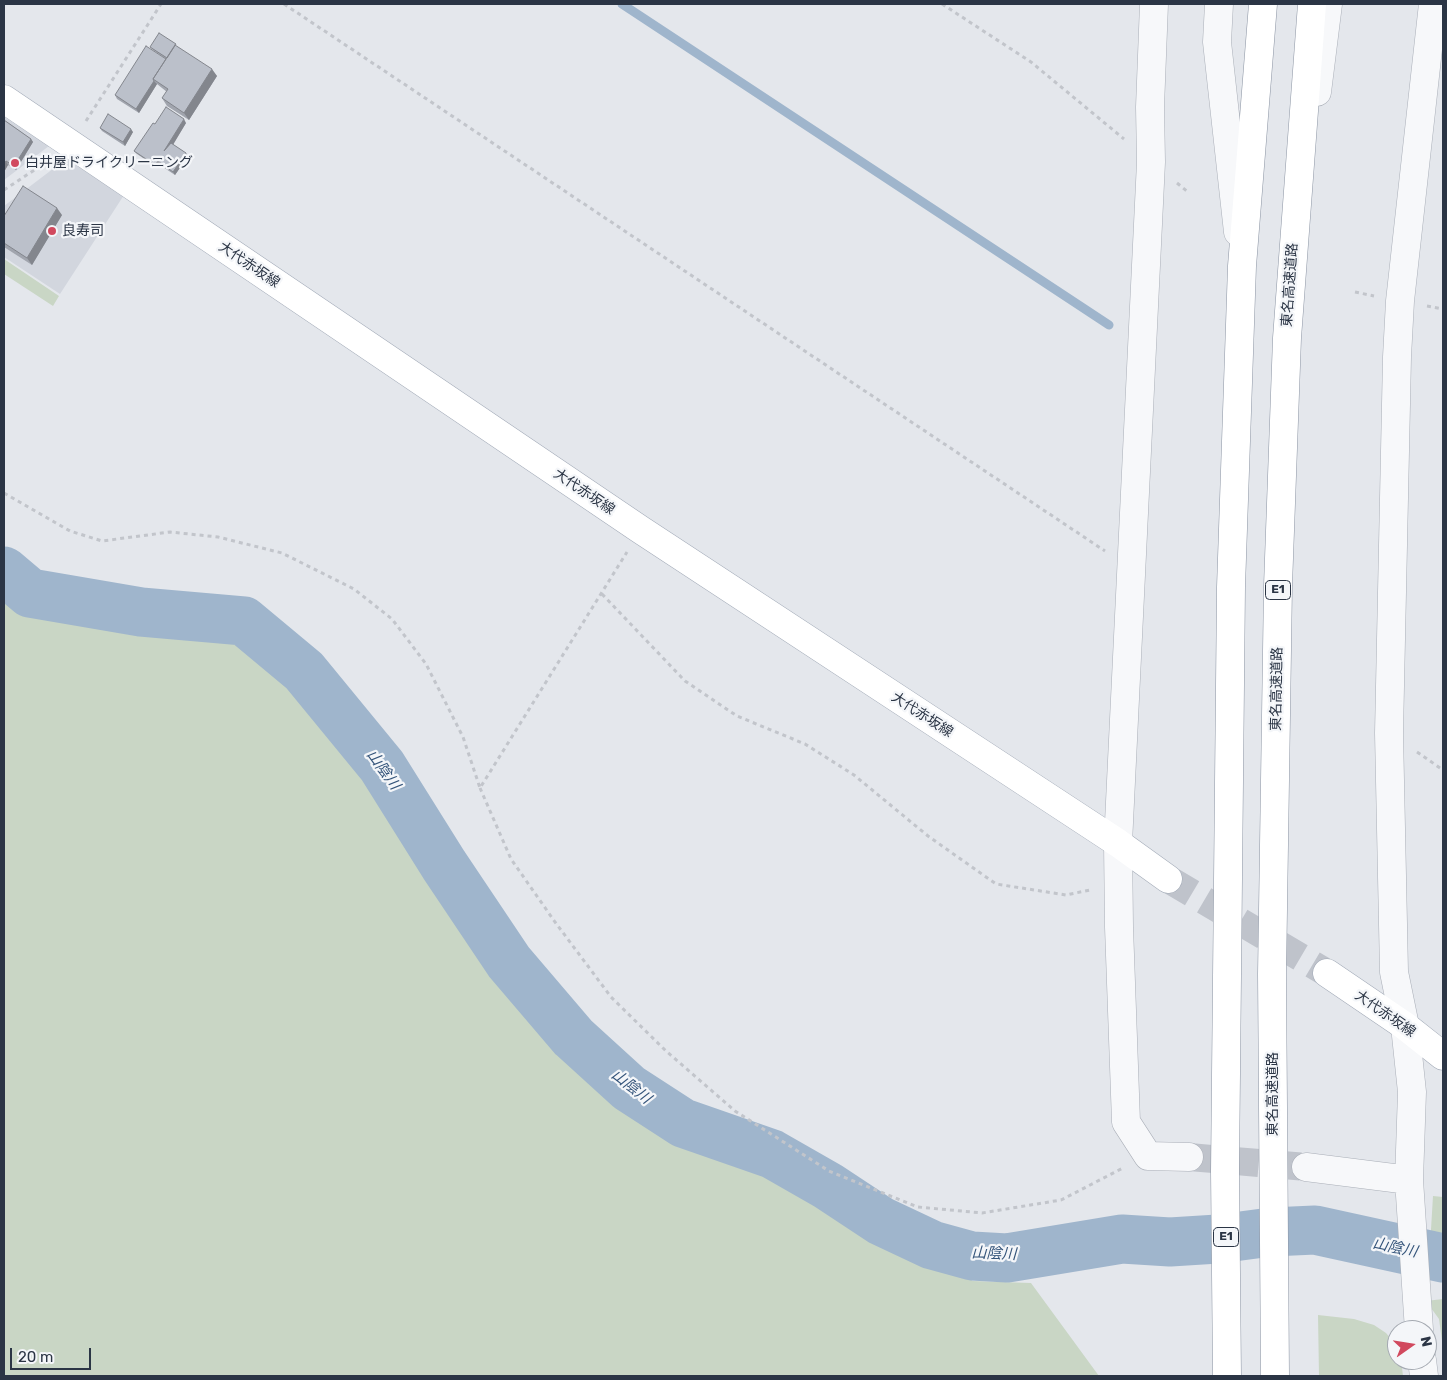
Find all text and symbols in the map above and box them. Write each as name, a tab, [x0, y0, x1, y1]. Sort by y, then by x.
place label: 白井屋ドライクリーニング	[25, 155, 193, 171]
marker: 白井屋ドライクリーニング	[9, 157, 21, 169]
place label: 良寿司	[62, 223, 104, 239]
marker: 良寿司	[46, 225, 58, 237]
street label: 大代赤坂線	[215, 238, 283, 292]
street label: 東名高速道路	[1279, 243, 1301, 327]
street label: 大代赤坂線	[550, 465, 618, 519]
road number: E1	[1266, 580, 1290, 600]
street label: 東名高速道路	[1268, 647, 1286, 731]
street label: 大代赤坂線	[888, 689, 956, 741]
water label: 山陰川	[362, 747, 404, 793]
street label: 大代赤坂線	[1352, 987, 1418, 1041]
street label: 東名高速道路	[1265, 1052, 1281, 1136]
water label: 山陰川	[608, 1066, 654, 1108]
road number: E1	[1214, 1228, 1238, 1246]
water label: 山陰川	[1371, 1235, 1419, 1261]
water label: 山陰川	[971, 1244, 1017, 1264]
north arrow	[1387, 1320, 1437, 1370]
text: N	[1417, 1335, 1436, 1349]
scale bar	[12, 1338, 94, 1370]
text: 20 m	[18, 1348, 53, 1366]

